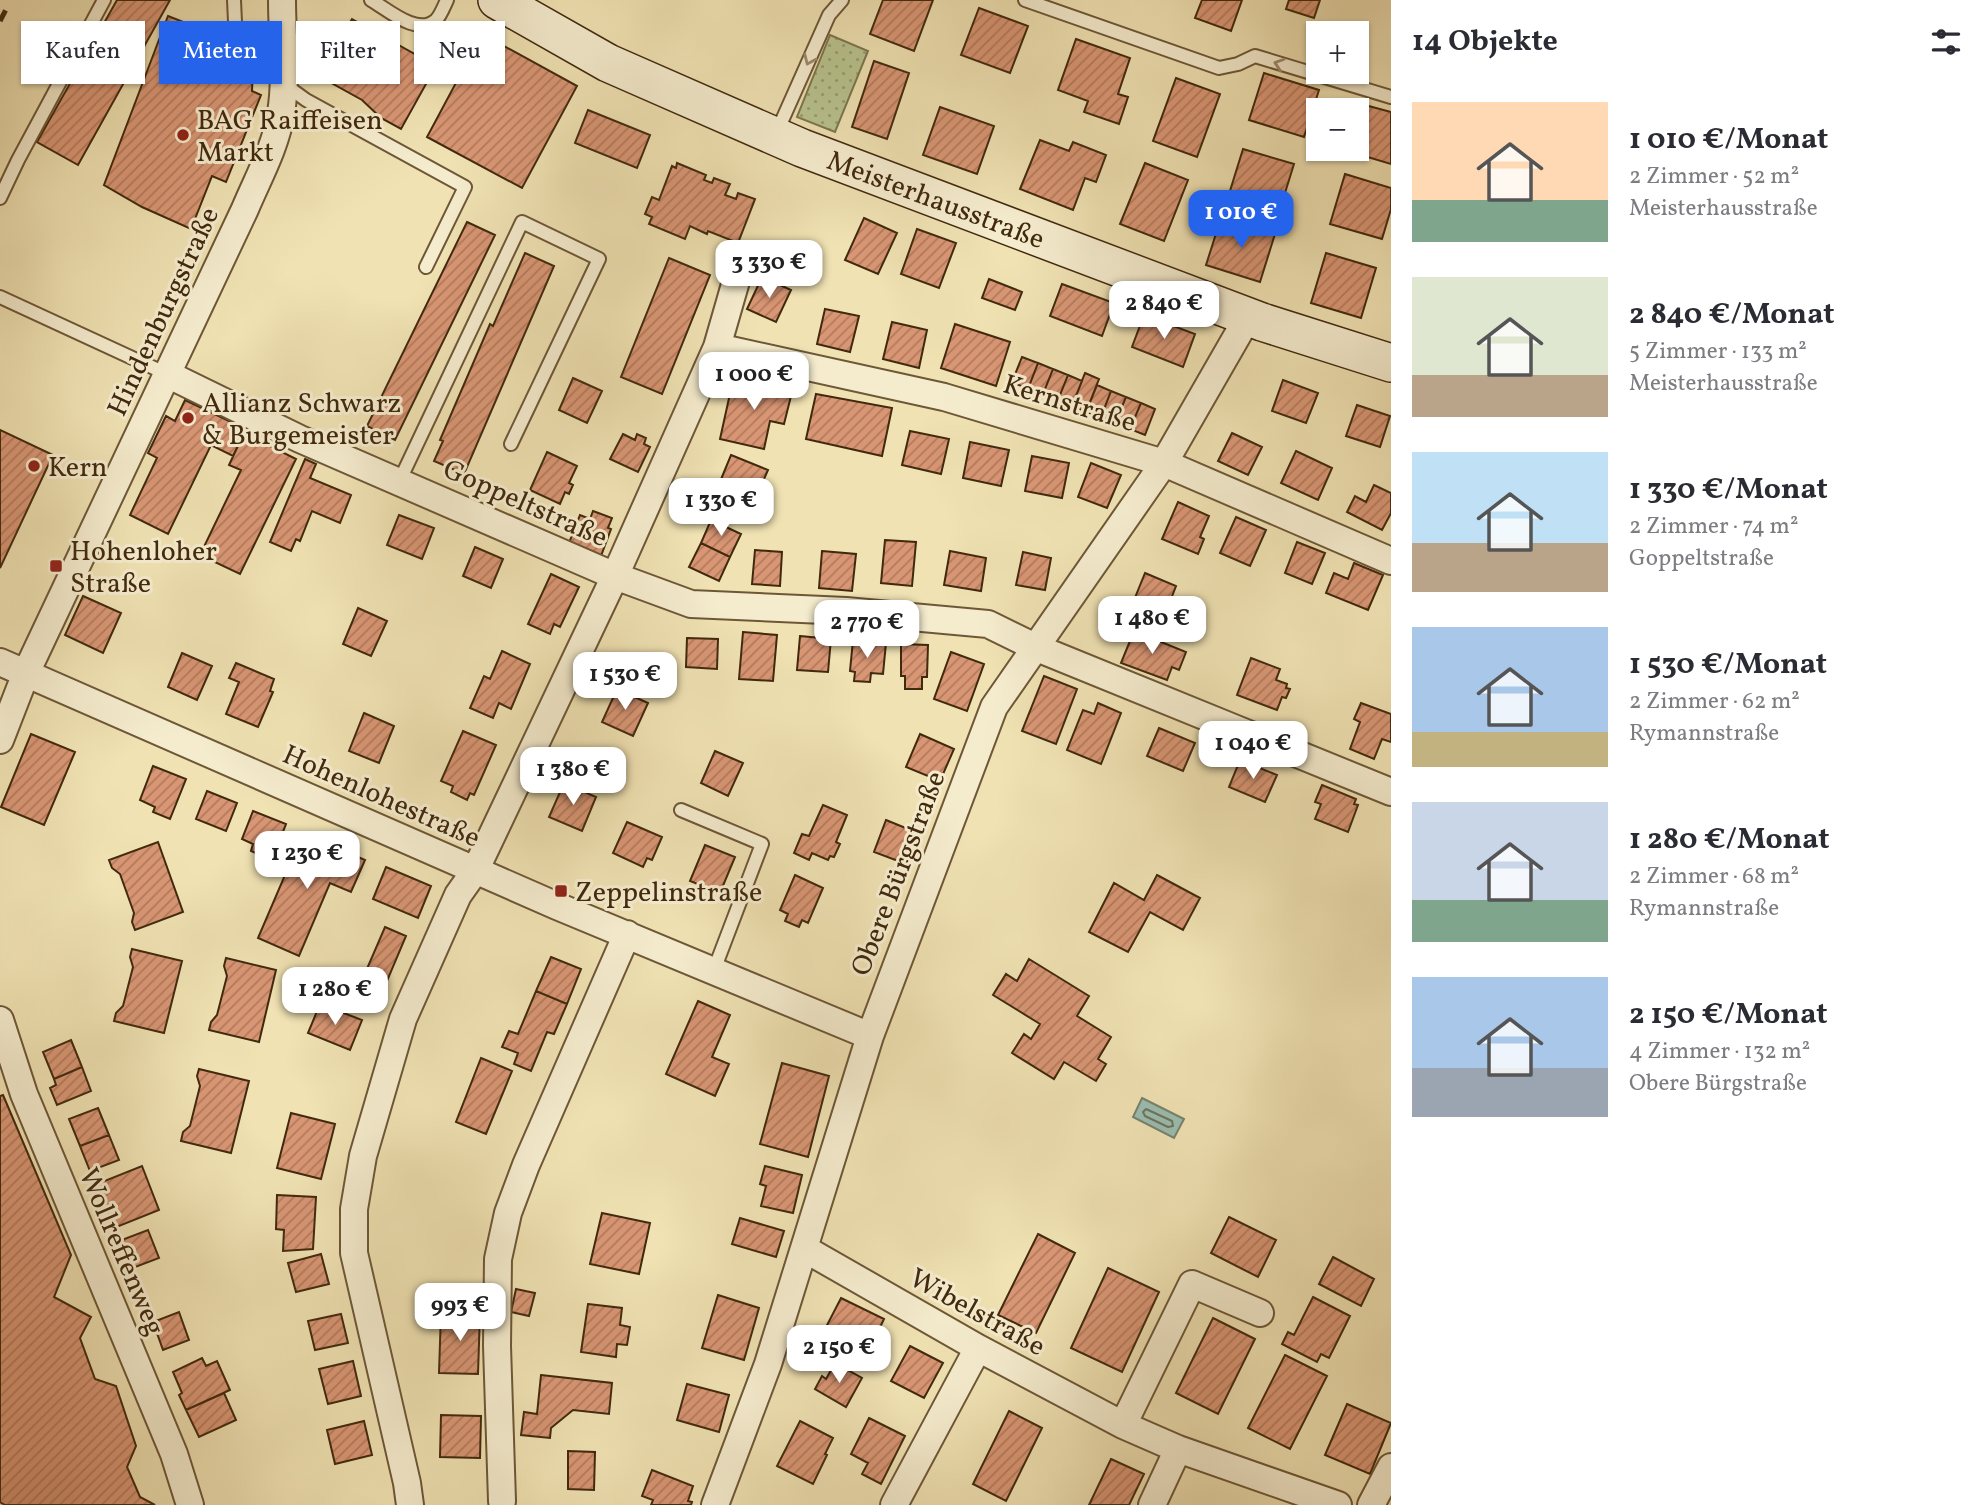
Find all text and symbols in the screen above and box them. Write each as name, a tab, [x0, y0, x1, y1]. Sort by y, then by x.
chip: Kaufen	[21, 21, 145, 84]
chip: Mieten	[159, 21, 282, 84]
chip: Filter	[296, 21, 400, 84]
chip: Neu	[414, 21, 505, 84]
map controls	[1306, 21, 1369, 161]
button: +	[1306, 21, 1369, 84]
text: 14 Objekte	[1412, 21, 1558, 63]
icon: filters	[1927, 23, 1965, 61]
one-way arrow	[803, 52, 817, 65]
one-way arrow	[1273, 57, 1285, 72]
button: −	[1306, 98, 1369, 161]
place label: BAG Raiffeisen Markt	[197, 102, 383, 173]
text: 1 010 €/Monat	[1629, 119, 1828, 161]
marker: BAG Raiffeisen Markt	[175, 127, 191, 143]
icon: home	[1468, 130, 1552, 214]
street label: Meisterhausstraße	[821, 142, 1050, 260]
text: 2 Zimmer · 52 m²	[1629, 161, 1799, 193]
pin: 1 010 €	[1176, 190, 1306, 250]
text: Meisterhausstraße	[1629, 193, 1818, 225]
text: 1 010 €	[1205, 197, 1277, 229]
street label: Hindenburgstraße	[99, 201, 230, 423]
pin: 3 330 €	[704, 240, 834, 300]
text: 3 330 €	[731, 247, 807, 279]
pin: 2 840 €	[1099, 282, 1229, 341]
text: 2 840 €	[1125, 288, 1203, 320]
text: 2 840 €/Monat	[1629, 294, 1834, 336]
icon: home	[1468, 305, 1552, 389]
text: 5 Zimmer · 133 m²	[1629, 336, 1807, 368]
pin: 1 000 €	[689, 352, 819, 412]
text: 1 000 €	[715, 359, 793, 391]
street label: Kernstraße	[998, 366, 1141, 443]
text: Meisterhausstraße	[1629, 368, 1818, 400]
place label: Allianz Schwarz & Burgemeister	[202, 385, 401, 456]
marker: Allianz Schwarz & Burgemeister	[180, 410, 196, 426]
place label: Kern	[48, 449, 108, 488]
street label: Goppeltstraße	[436, 451, 614, 558]
marker: Kern	[26, 458, 42, 474]
text: 1 330 €/Monat	[1629, 469, 1828, 511]
pin: 1 330 €	[656, 478, 786, 538]
icon: home	[1468, 480, 1552, 564]
text: 1 330 €	[685, 485, 757, 517]
text: 2 Zimmer · 74 m²	[1629, 511, 1798, 543]
place label: Hohenloher Straße	[70, 533, 217, 604]
text: Goppeltstraße	[1629, 543, 1774, 575]
marker: Hohenloher Straße	[48, 558, 64, 574]
pin: 1 480 €	[1087, 596, 1217, 656]
pin: 2 770 €	[802, 600, 932, 660]
text: 1 480 €	[1114, 603, 1190, 635]
text: 2 770 €	[830, 607, 904, 639]
text: 1 530 €/Monat	[1629, 644, 1827, 686]
pin: 1 530 €	[560, 652, 690, 712]
icon: home	[1468, 655, 1552, 739]
text: 1 530 €	[589, 659, 661, 691]
text: 2 Zimmer · 62 m²	[1629, 686, 1800, 718]
text: Rymannstraße	[1629, 718, 1779, 750]
pin: 1 040 €	[1188, 722, 1318, 781]
text: 1 040 €	[1215, 728, 1291, 760]
street label: Hohenlohestraße	[276, 736, 486, 858]
pin: 1 380 €	[508, 748, 638, 807]
text: 1 380 €	[536, 754, 610, 786]
street label: Obere Bürgstraße	[842, 766, 956, 982]
text: 1 280 €/Monat	[1629, 819, 1830, 861]
icon: home	[1468, 830, 1552, 914]
pin: 1 230 €	[242, 832, 372, 891]
text: 1 230 €	[271, 838, 343, 870]
text: 2 Zimmer · 68 m²	[1629, 861, 1799, 893]
place label: Zeppelinstraße	[575, 874, 762, 913]
marker: Zeppelinstraße	[553, 883, 569, 899]
text: Rymannstraße	[1629, 893, 1779, 925]
pin: 1 280 €	[270, 968, 400, 1027]
text: 1 280 €	[298, 974, 372, 1006]
text: 2 150 €/Monat	[1629, 994, 1827, 1036]
icon: home	[1468, 1005, 1552, 1089]
text: 4 Zimmer · 132 m²	[1629, 1036, 1810, 1068]
text: Obere Bürgstraße	[1629, 1068, 1807, 1100]
street label: Wollreffenweg	[68, 1162, 174, 1342]
street label: Wibelstraße	[902, 1260, 1052, 1367]
pin: 993 €	[411, 1284, 509, 1343]
text: 993 €	[431, 1290, 489, 1322]
pin: 2 150 €	[774, 1326, 904, 1385]
text: 2 150 €	[803, 1332, 875, 1364]

